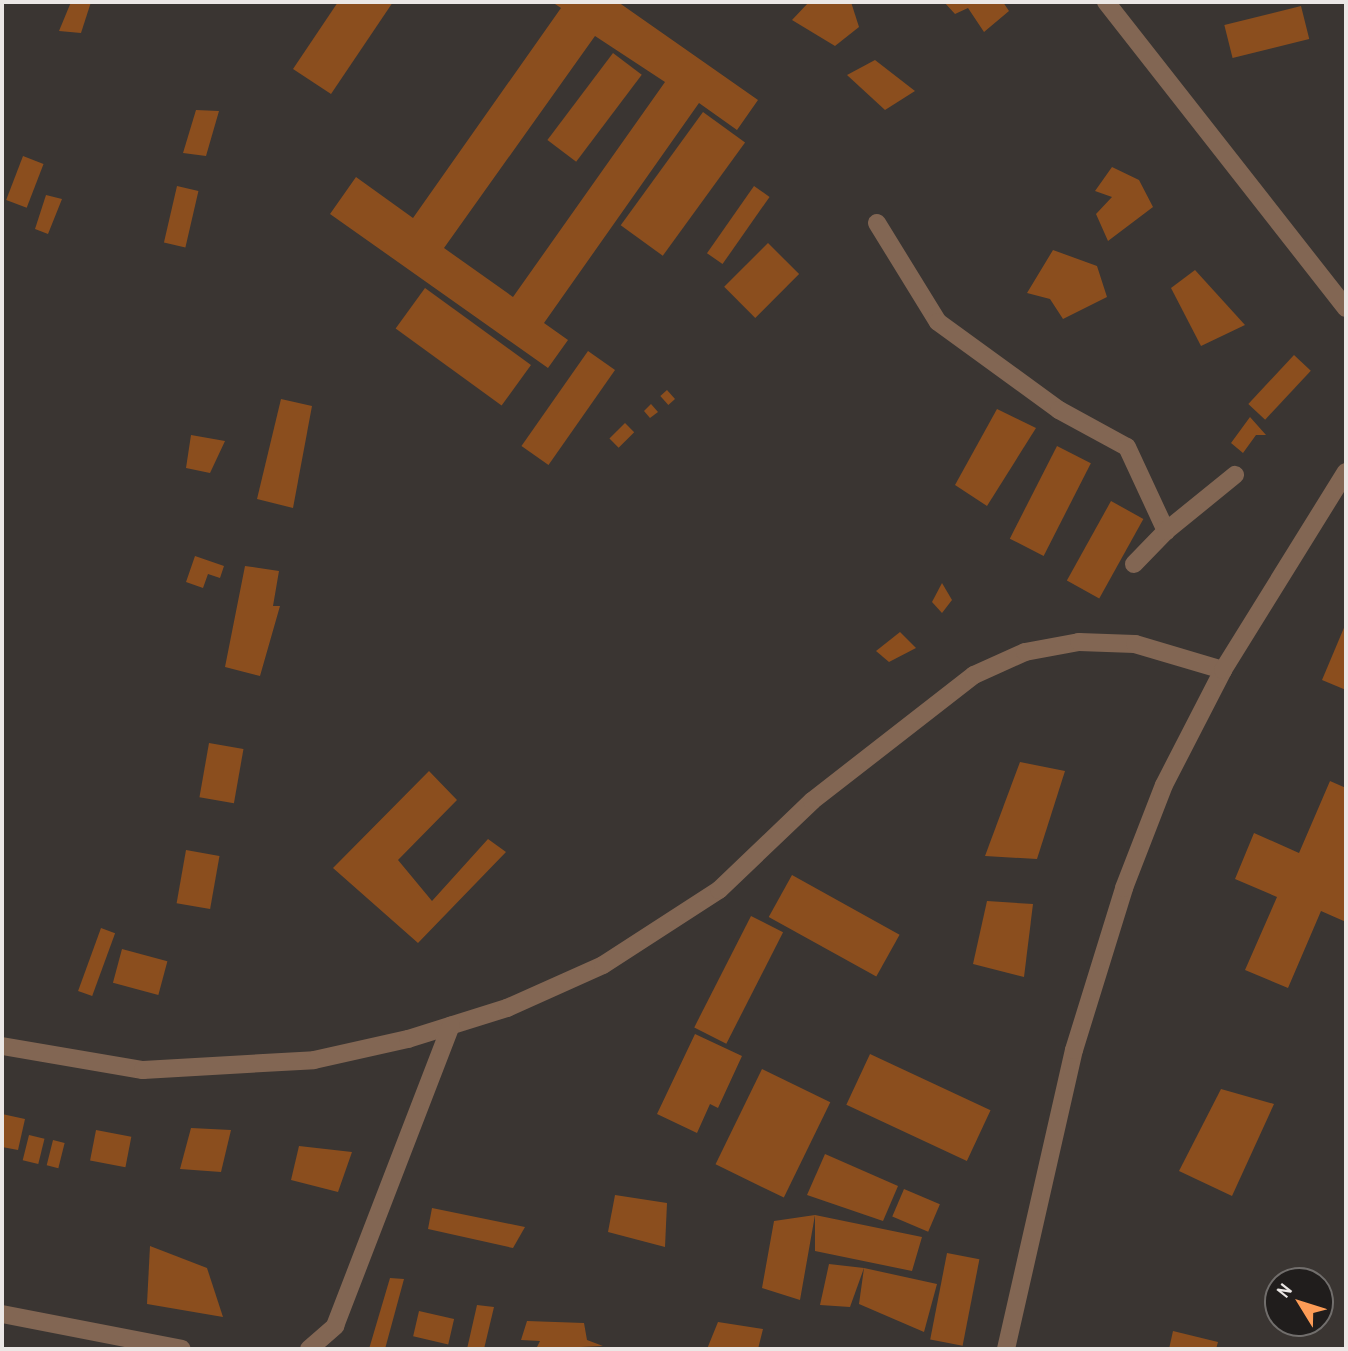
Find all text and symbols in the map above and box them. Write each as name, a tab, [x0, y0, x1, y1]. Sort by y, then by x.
north arrow	[1264, 1267, 1334, 1337]
text: N	[1270, 1278, 1298, 1303]

